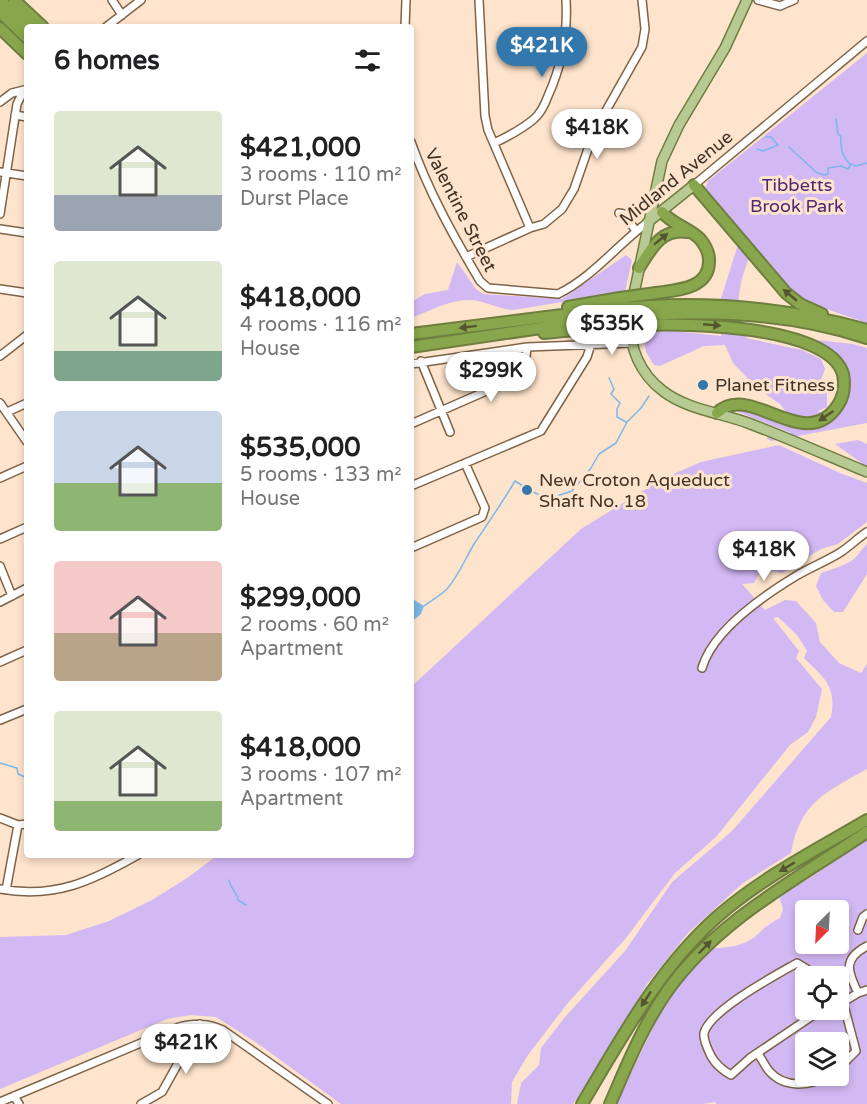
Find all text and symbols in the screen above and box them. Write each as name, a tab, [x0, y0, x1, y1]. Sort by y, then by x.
pin: $421K	[500, 27, 584, 78]
text: $421K	[510, 34, 574, 58]
icon: filters	[351, 44, 384, 77]
text: 6 homes	[54, 45, 160, 76]
pin: $418K	[555, 109, 639, 160]
text: $418K	[565, 116, 629, 140]
street label: Midland Avenue	[615, 126, 737, 230]
text: $421,000	[240, 132, 361, 163]
icon: home	[102, 135, 174, 207]
street label: Valentine Street	[420, 145, 502, 276]
text: 3 rooms · 110 m²	[240, 163, 402, 187]
park label: Tibbetts Brook Park	[750, 174, 844, 217]
text: Durst Place	[240, 187, 349, 211]
one-way arrow	[653, 233, 669, 246]
text: $418,000	[240, 282, 361, 313]
icon: home	[102, 285, 174, 357]
one-way arrow	[782, 289, 798, 302]
pin: $535K	[570, 305, 654, 356]
text: $535K	[580, 312, 644, 336]
text: 4 rooms · 116 m²	[240, 313, 402, 337]
one-way arrow	[703, 320, 722, 330]
one-way arrow	[459, 322, 478, 332]
text: House	[240, 337, 300, 361]
pin: $299K	[449, 352, 533, 403]
text: $299K	[459, 359, 523, 383]
place label: Planet Fitness	[715, 374, 835, 396]
marker: Planet Fitness	[696, 378, 710, 392]
one-way arrow	[817, 410, 834, 421]
text: $535,000	[240, 432, 360, 463]
icon: home	[102, 435, 174, 507]
text: 5 rooms · 133 m²	[240, 463, 402, 487]
place label: New Croton Aqueduct Shaft No. 18	[539, 469, 730, 512]
marker: New Croton Aqueduct Shaft No. 18	[520, 483, 534, 497]
text: House	[240, 487, 300, 511]
pin: $418K	[722, 531, 806, 582]
text: $418K	[732, 538, 796, 562]
text: $299,000	[240, 582, 361, 613]
icon: home	[102, 585, 174, 657]
text: 2 rooms · 60 m²	[240, 613, 389, 637]
text: Apartment	[240, 637, 343, 661]
text: $418,000	[240, 732, 361, 763]
icon: home	[102, 735, 174, 807]
text: 3 rooms · 107 m²	[240, 763, 402, 787]
text: Apartment	[240, 787, 343, 811]
one-way arrow	[779, 861, 795, 872]
north arrow	[795, 900, 849, 954]
map controls	[795, 900, 849, 1086]
one-way arrow	[697, 941, 711, 955]
button: locate	[795, 966, 849, 1020]
one-way arrow	[641, 991, 652, 1007]
pin: $421K	[144, 1024, 228, 1075]
text: $421K	[154, 1031, 218, 1055]
button: layers	[795, 1032, 849, 1086]

